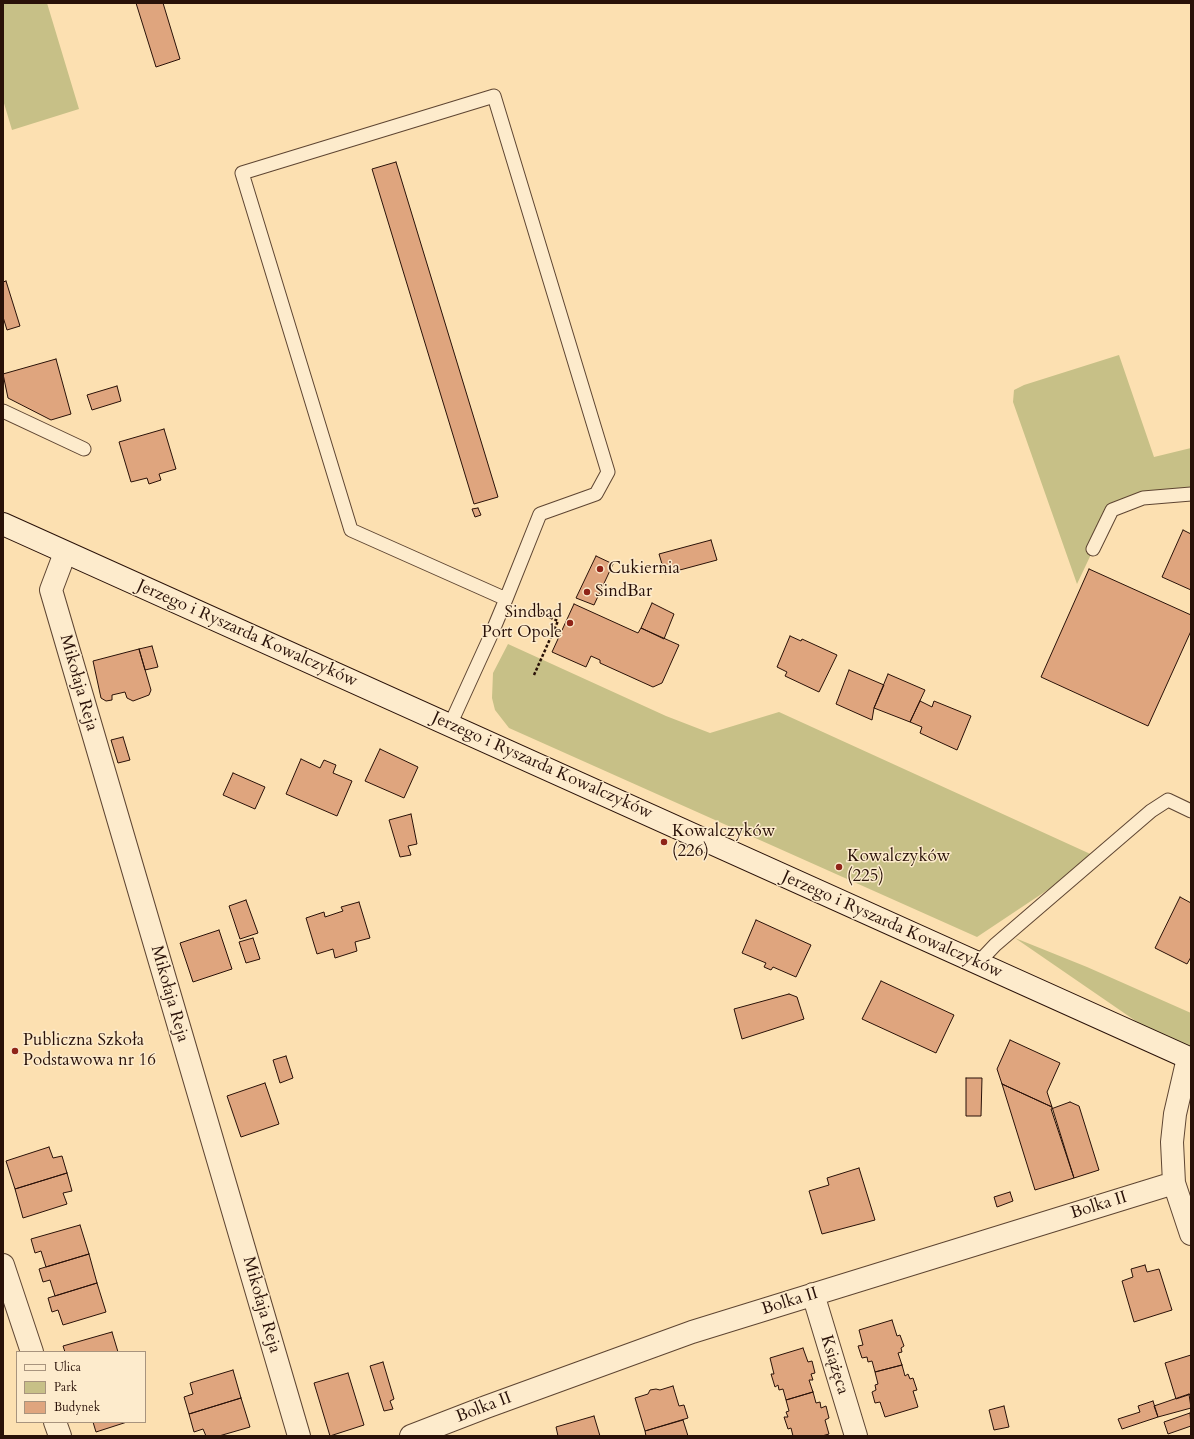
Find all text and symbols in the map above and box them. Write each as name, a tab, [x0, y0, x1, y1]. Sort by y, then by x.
place label: Cukiernia	[608, 559, 680, 579]
marker: Cukiernia	[595, 564, 605, 574]
street label: Jerzego i Ryszarda Kowalczyków	[133, 576, 361, 692]
place label: SindBar	[595, 582, 652, 602]
marker: SindBar	[582, 587, 592, 597]
place label: Sindbad Port Opole	[482, 603, 562, 643]
marker: Sindbad Port Opole	[565, 618, 575, 628]
street label: Mikołaja Reja	[54, 632, 102, 734]
street label: Jerzego i Ryszarda Kowalczyków	[428, 708, 656, 824]
place label: Kowalczyków (226)	[672, 822, 775, 862]
marker: Kowalczyków (226)	[659, 837, 669, 847]
place label: Kowalczyków (225)	[847, 847, 950, 887]
marker: Kowalczyków (225)	[834, 862, 844, 872]
street label: Jerzego i Ryszarda Kowalczyków	[778, 867, 1006, 983]
street label: Mikołaja Reja	[145, 943, 193, 1045]
place label: Publiczna Szkoła Podstawowa nr 16	[23, 1031, 156, 1071]
marker: Publiczna Szkoła Podstawowa nr 16	[10, 1046, 20, 1056]
street label: Bolka II	[1068, 1188, 1130, 1224]
street label: Mikołaja Reja	[237, 1254, 285, 1356]
street label: Bolka II	[759, 1284, 821, 1320]
street label: Książęca	[815, 1333, 853, 1397]
legend	[16, 1351, 146, 1423]
text: Ulica	[54, 1359, 81, 1375]
text: Park	[54, 1379, 77, 1395]
street label: Bolka II	[453, 1388, 515, 1428]
text: Budynek	[54, 1399, 100, 1415]

